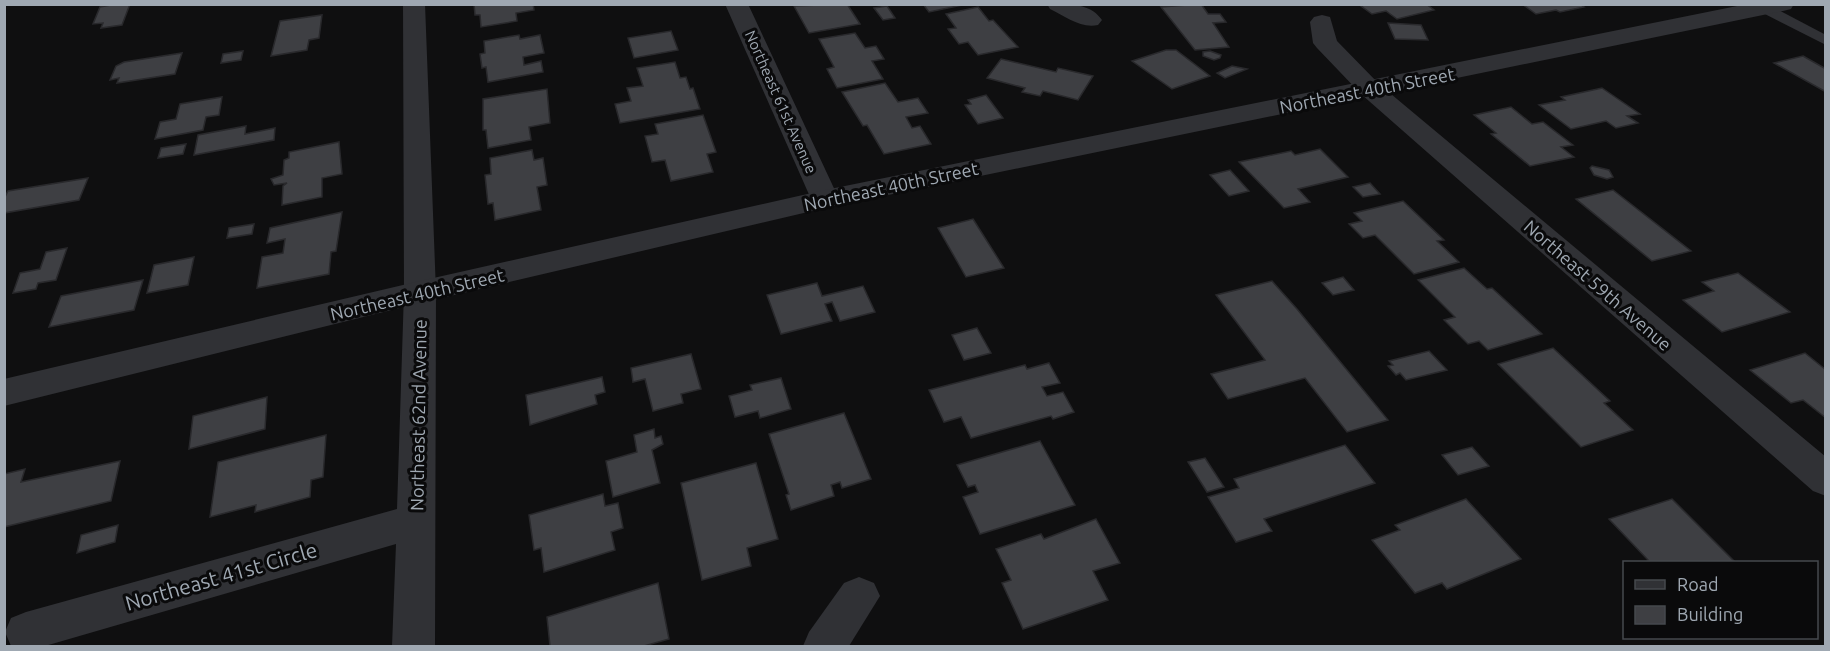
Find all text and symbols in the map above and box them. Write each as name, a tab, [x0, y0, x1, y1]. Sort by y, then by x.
street label: Northeast 61st Avenue	[742, 28, 820, 176]
street label: Northeast 40th Street	[1278, 63, 1456, 117]
street label: Northeast 40th Street	[802, 158, 980, 214]
street label: Northeast 59th Avenue	[1520, 216, 1676, 354]
street label: Northeast 40th Street	[328, 264, 506, 324]
street label: Northeast 62nd Avenue	[406, 319, 430, 511]
street label: Northeast 41st Circle	[122, 537, 320, 615]
legend	[1623, 561, 1818, 639]
text: Road	[1677, 574, 1719, 594]
text: Building	[1677, 604, 1743, 624]

